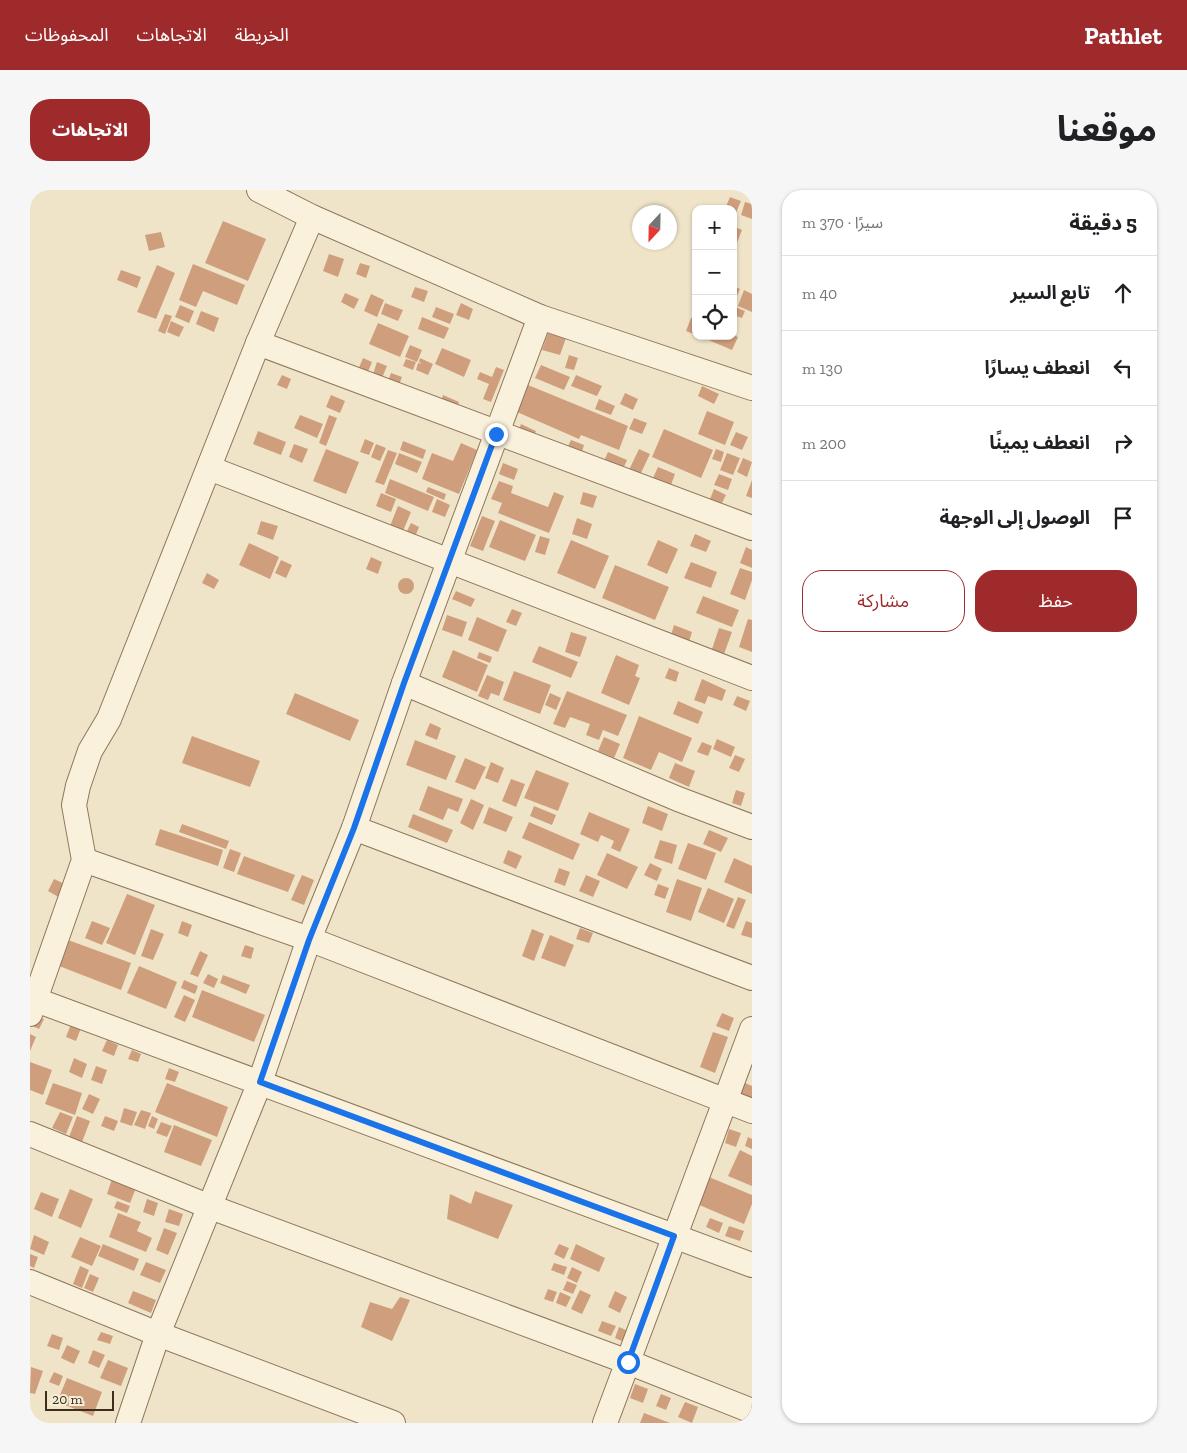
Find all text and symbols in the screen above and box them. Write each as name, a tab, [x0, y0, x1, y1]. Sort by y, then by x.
text: Pathlet	[1084, 21, 1162, 50]
text: المحفوظات	[25, 24, 109, 46]
text: الاتجاهات	[137, 24, 207, 46]
text: الخريطة	[235, 24, 289, 46]
button: الاتجاهات	[30, 99, 150, 161]
text: موقعنا	[1057, 108, 1157, 150]
north arrow	[632, 205, 677, 250]
map controls	[692, 205, 737, 340]
button: +	[692, 205, 737, 250]
text: 5 دقيقة	[1069, 210, 1137, 235]
text: سيرًا · 370 m	[802, 213, 883, 232]
button: −	[692, 250, 737, 295]
icon: ahead	[1109, 279, 1137, 307]
text: تابع السير	[1010, 281, 1090, 304]
text: 40 m	[802, 284, 837, 303]
button: locate	[692, 295, 737, 340]
icon: left	[1109, 354, 1137, 382]
text: انعطف يسارًا	[984, 356, 1090, 379]
text: 130 m	[802, 359, 843, 378]
route end	[485, 423, 508, 446]
icon: right	[1109, 429, 1137, 457]
text: انعطف يمينًا	[989, 431, 1090, 454]
text: 200 m	[802, 434, 846, 453]
icon: arrive	[1109, 504, 1137, 532]
text: الوصول إلى الوجهة	[939, 506, 1090, 529]
button: مشاركة	[802, 570, 965, 632]
button: حفظ	[975, 570, 1137, 632]
route start	[617, 1351, 640, 1374]
scale bar	[45, 1388, 114, 1411]
text: 20 m	[52, 1391, 83, 1408]

